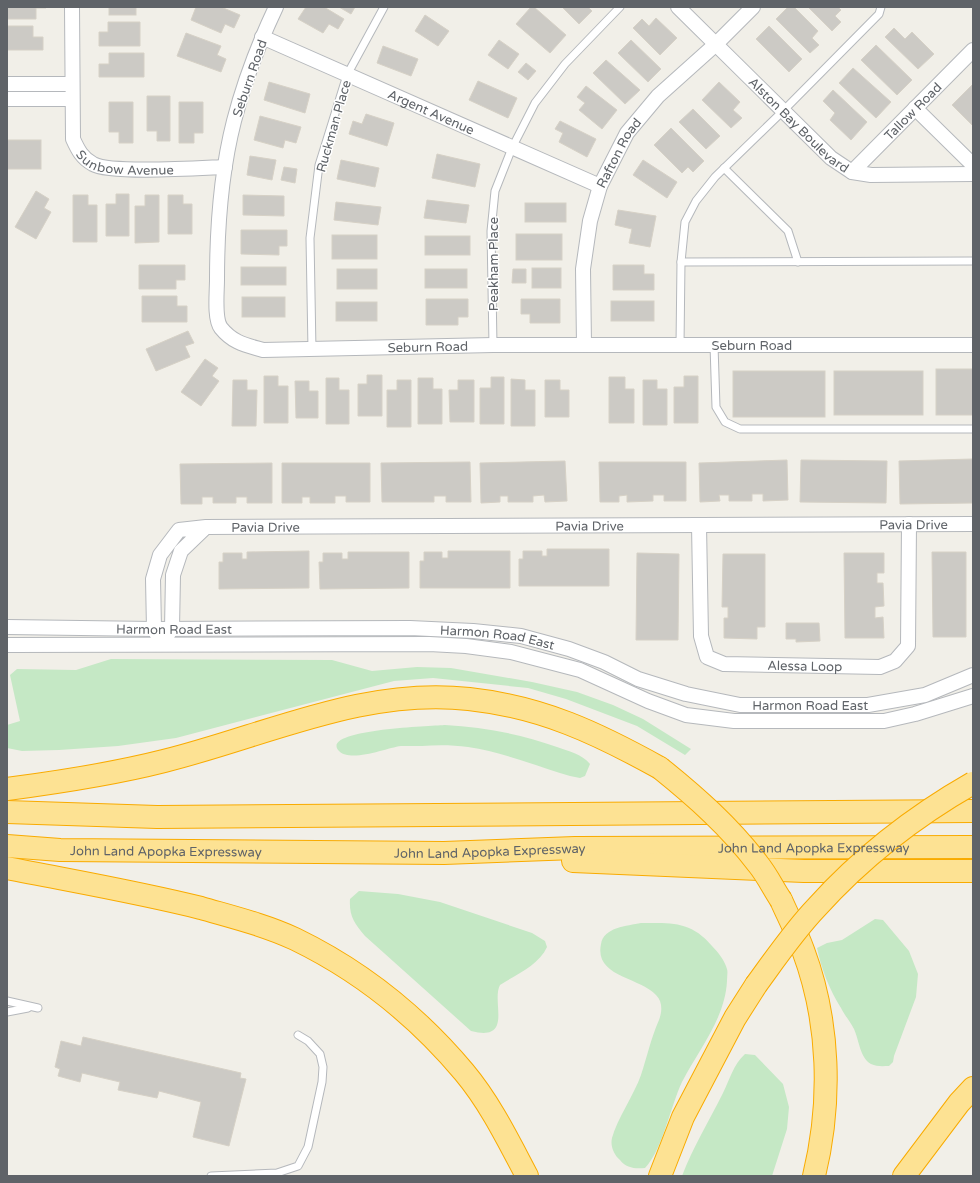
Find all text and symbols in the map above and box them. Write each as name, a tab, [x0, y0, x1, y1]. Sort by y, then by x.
street label: Seburn Road	[229, 38, 271, 119]
street label: Alston Bay Boulevard	[745, 74, 852, 177]
street label: Ruckman Place	[313, 78, 355, 174]
street label: Tallow Road	[881, 79, 945, 144]
street label: Argent Avenue	[385, 87, 477, 139]
street label: Rafton Road	[593, 115, 645, 191]
street label: Sunbow Avenue	[72, 147, 174, 179]
street label: Peakham Place	[486, 217, 502, 311]
street label: Seburn Road	[712, 338, 792, 354]
street label: Seburn Road	[387, 339, 468, 356]
street label: Pavia Drive	[879, 517, 948, 533]
street label: Pavia Drive	[555, 518, 624, 535]
street label: Pavia Drive	[231, 520, 300, 536]
street label: Harmon Road East	[116, 621, 232, 638]
street label: Harmon Road East	[439, 622, 556, 654]
street label: Alessa Loop	[767, 658, 842, 675]
street label: Harmon Road East	[752, 698, 868, 714]
street label: John Land Apopka Expressway	[718, 840, 910, 857]
street label: John Land Apopka Expressway	[394, 841, 586, 862]
street label: John Land Apopka Expressway	[70, 843, 262, 861]

